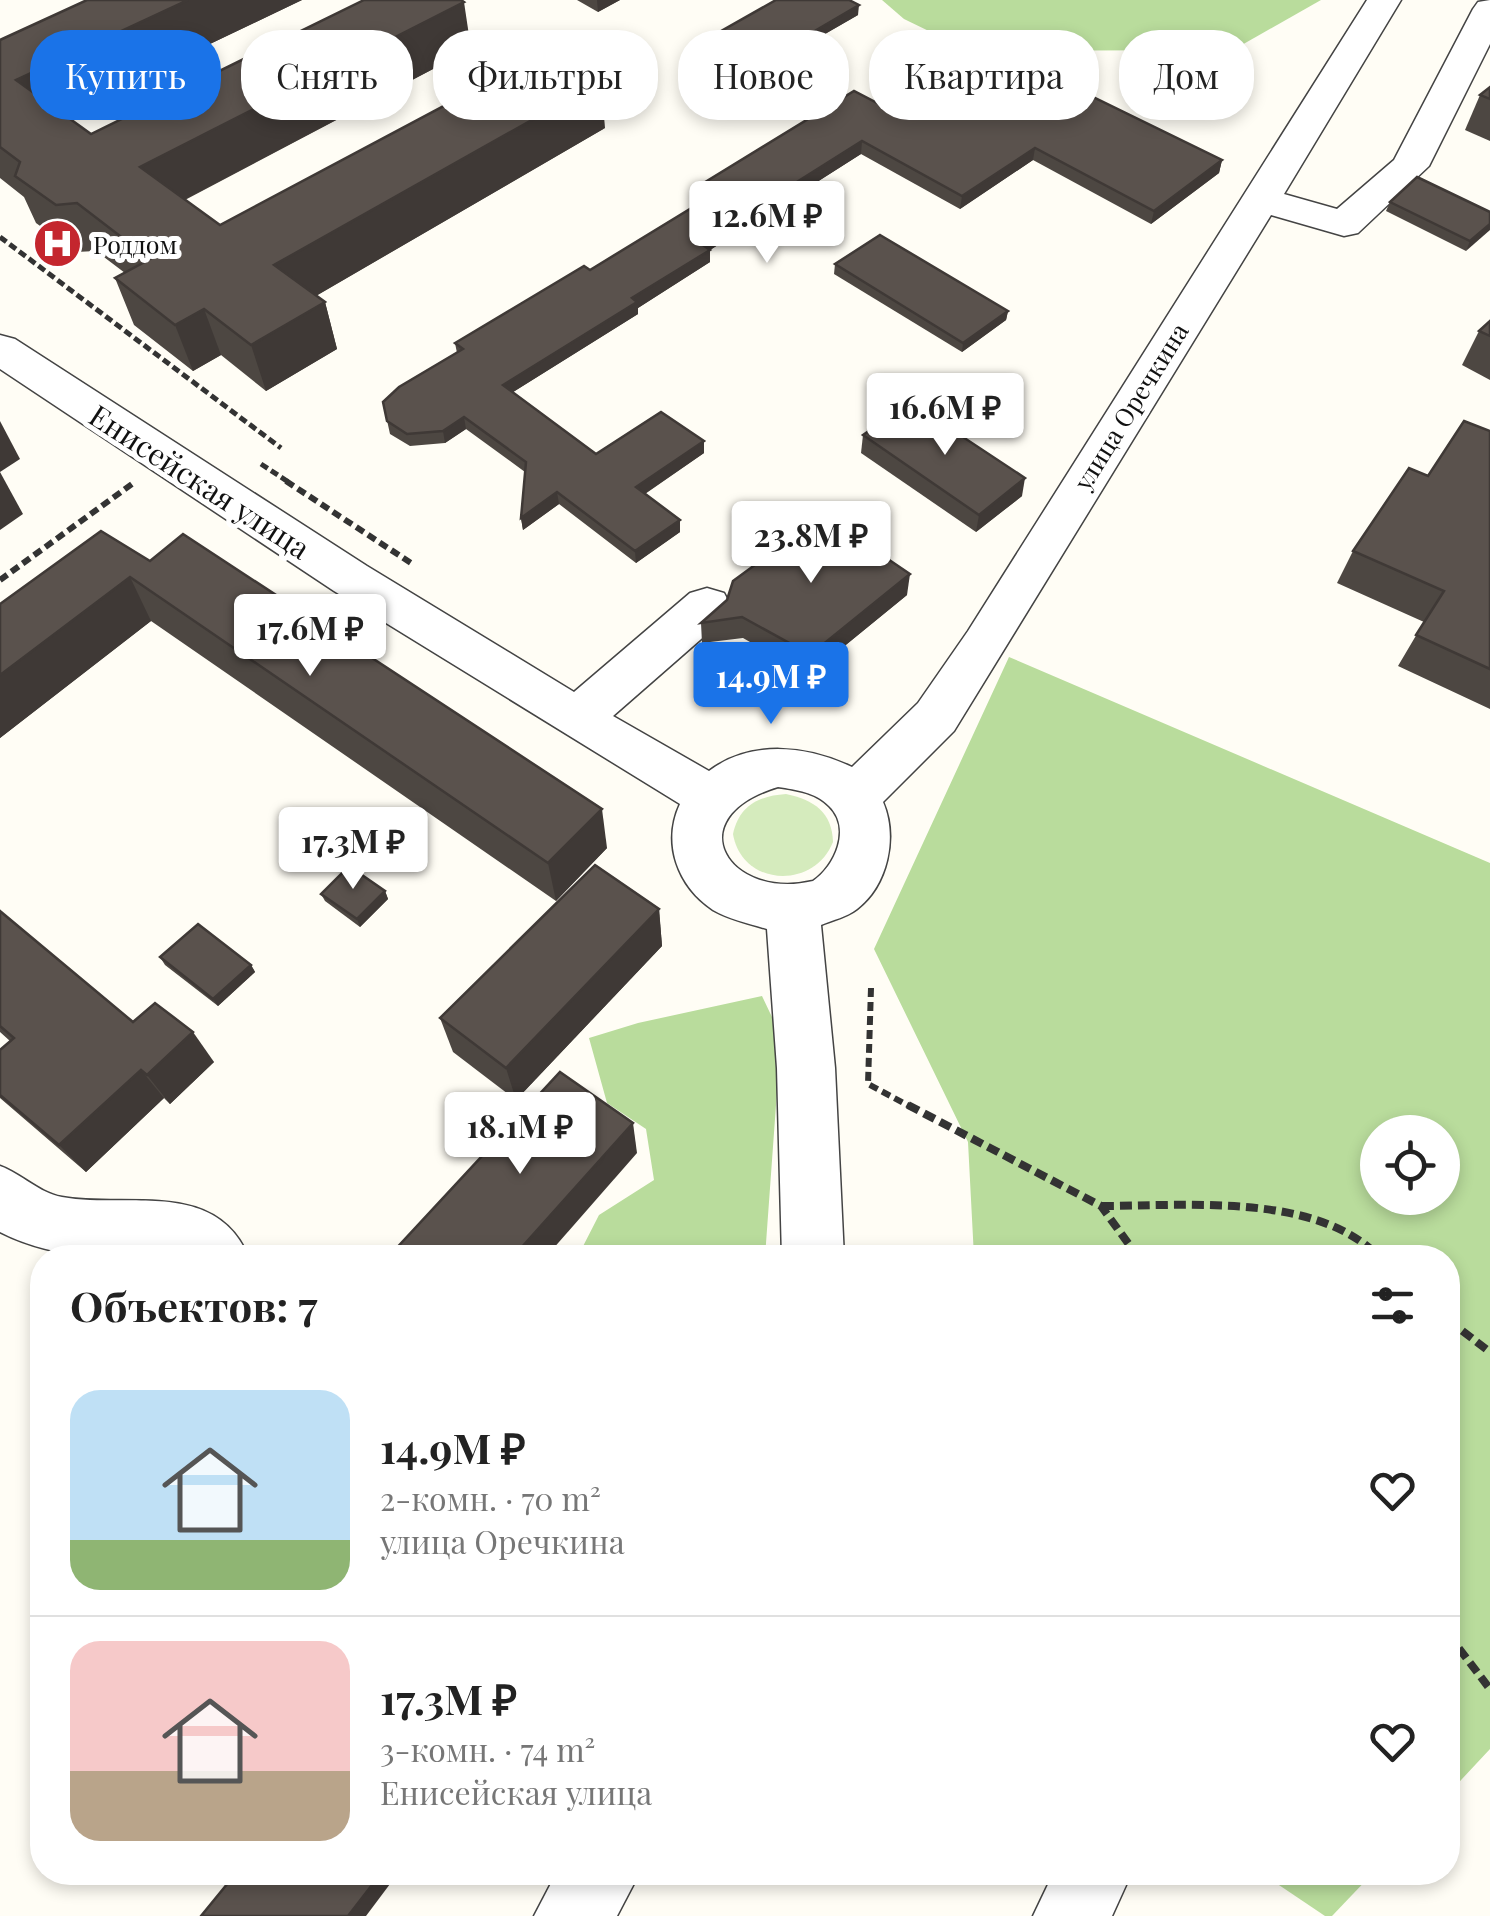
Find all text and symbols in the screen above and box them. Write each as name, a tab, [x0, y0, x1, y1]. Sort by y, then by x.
chip: Купить	[30, 30, 221, 120]
chip: Снять	[241, 30, 413, 120]
chip: Фильтры	[433, 30, 658, 120]
chip: Новое	[678, 30, 849, 120]
chip: Квартира	[869, 30, 1099, 120]
chip: Дом	[1119, 30, 1254, 120]
pin: 12.6M ₽	[675, 181, 859, 266]
text: 12.6M ₽	[711, 192, 823, 235]
hospital icon: Роддом	[32, 217, 84, 269]
place label: Роддом	[93, 227, 177, 260]
street label: улица Оречкина	[1065, 316, 1195, 497]
pin: 16.6M ₽	[853, 373, 1037, 458]
text: 16.6M ₽	[889, 384, 1001, 427]
street label: Енисейская улица	[82, 395, 318, 567]
pin: 23.8M ₽	[719, 501, 903, 586]
text: 23.8M ₽	[754, 512, 868, 555]
pin: 17.6M ₽	[218, 594, 402, 679]
text: 17.6M ₽	[256, 605, 364, 648]
pin: 14.9M ₽	[679, 642, 863, 727]
text: 14.9M ₽	[716, 653, 826, 696]
pin: 17.3M ₽	[261, 807, 445, 892]
text: 17.3M ₽	[301, 818, 405, 861]
pin: 18.1M ₽	[428, 1092, 612, 1177]
text: 18.1M ₽	[467, 1103, 573, 1146]
map controls	[1360, 1115, 1460, 1215]
button: locate	[1360, 1115, 1460, 1215]
text: Объектов: 7	[70, 1277, 317, 1333]
icon: filters	[1365, 1278, 1420, 1333]
text: 14.9M ₽	[380, 1419, 526, 1475]
icon: home	[150, 1430, 270, 1550]
icon: heart	[1365, 1463, 1420, 1518]
text: 2-комн. · 70 m²	[380, 1476, 601, 1519]
text: улица Оречкина	[380, 1519, 625, 1562]
text: 17.3M ₽	[380, 1670, 517, 1726]
icon: home	[150, 1681, 270, 1801]
icon: heart	[1365, 1714, 1420, 1769]
text: 3-комн. · 74 m²	[380, 1727, 595, 1770]
text: Енисейская улица	[380, 1770, 652, 1813]

